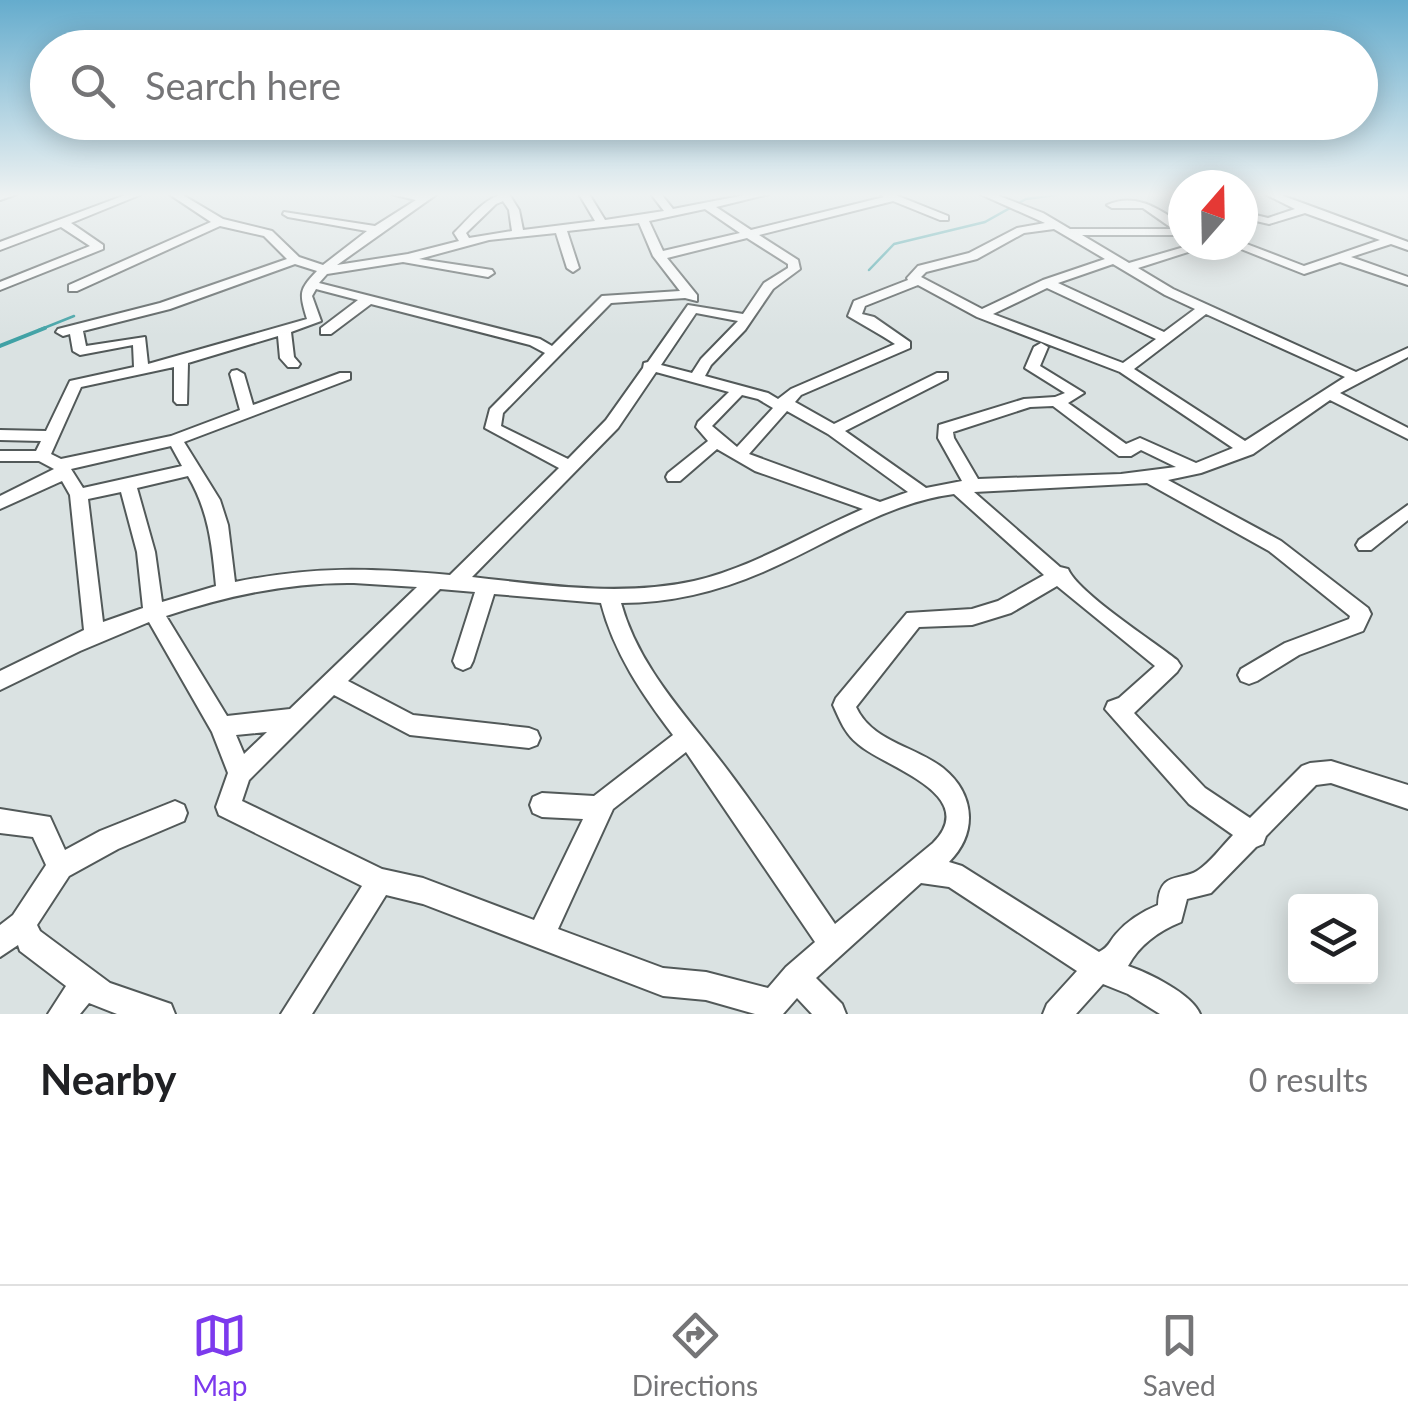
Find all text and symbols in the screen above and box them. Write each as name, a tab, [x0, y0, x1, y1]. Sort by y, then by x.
search box	[30, 30, 1378, 140]
icon: search	[65, 58, 120, 113]
text: Search here	[145, 62, 341, 108]
north arrow	[1168, 170, 1258, 260]
map controls	[1288, 894, 1378, 984]
button: layers	[1288, 894, 1378, 984]
text: Nearby	[40, 1054, 177, 1104]
text: 0 results	[1249, 1060, 1368, 1099]
tab: Map	[192, 1308, 247, 1402]
tab: Directions	[632, 1308, 758, 1402]
tab: Saved	[1143, 1308, 1216, 1402]

